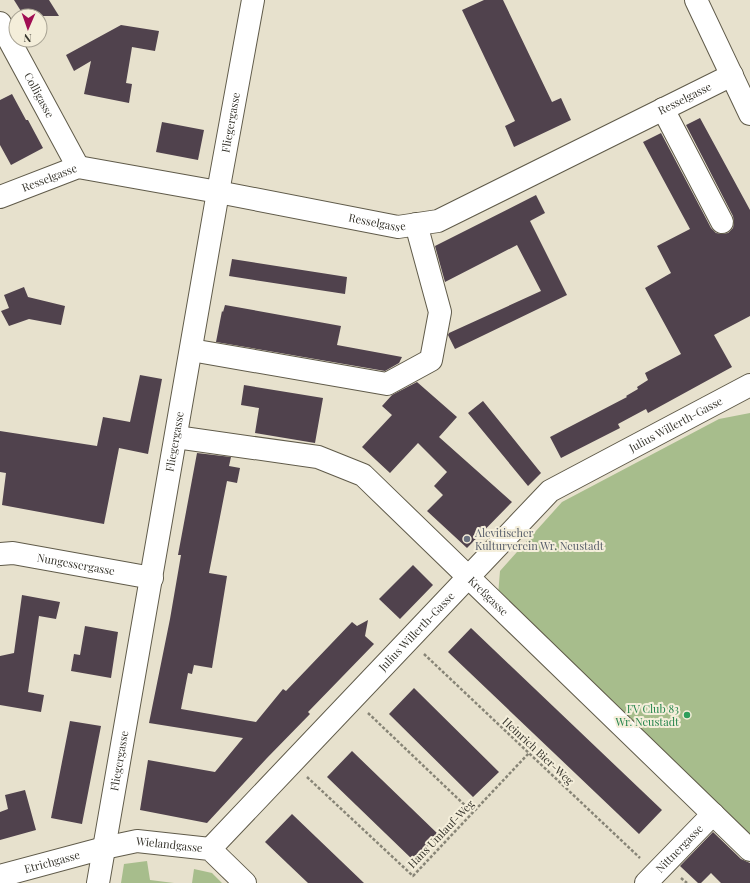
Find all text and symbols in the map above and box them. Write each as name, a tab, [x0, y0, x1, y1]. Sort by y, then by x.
north arrow	[8, 8, 48, 48]
text: N	[23, 31, 32, 46]
street label: Colligasse	[21, 69, 58, 121]
street label: Resselgasse	[655, 78, 714, 118]
street label: Fliegergasse	[217, 91, 243, 154]
street label: Resselgasse	[20, 160, 79, 195]
street label: Resselgasse	[347, 210, 407, 234]
street label: Julius Willerth-Gasse	[625, 393, 725, 455]
street label: Fliegergasse	[162, 410, 187, 473]
place label: Alevitischer Kulturverein Wr. Neustadt	[474, 525, 604, 553]
marker: Alevitischer Kulturverein Wr. Neustadt	[462, 534, 472, 544]
street label: Nungessergasse	[36, 549, 117, 578]
street label: Kreßgasse	[465, 573, 512, 619]
street label: Julius Willerth-Gasse	[374, 588, 458, 675]
place label: FV Club 83 Wr. Neustadt	[614, 701, 679, 729]
marker: FV Club 83 Wr. Neustadt	[682, 710, 692, 720]
street label: Heinrich Bier-Weg	[499, 714, 577, 788]
street label: Fliegergasse	[106, 729, 131, 792]
street label: Hans Umlauf-Weg	[404, 796, 477, 871]
street label: Nittnergasse	[652, 820, 706, 876]
street label: Wielandgasse	[134, 833, 204, 855]
street label: Etrichgasse	[23, 847, 82, 876]

